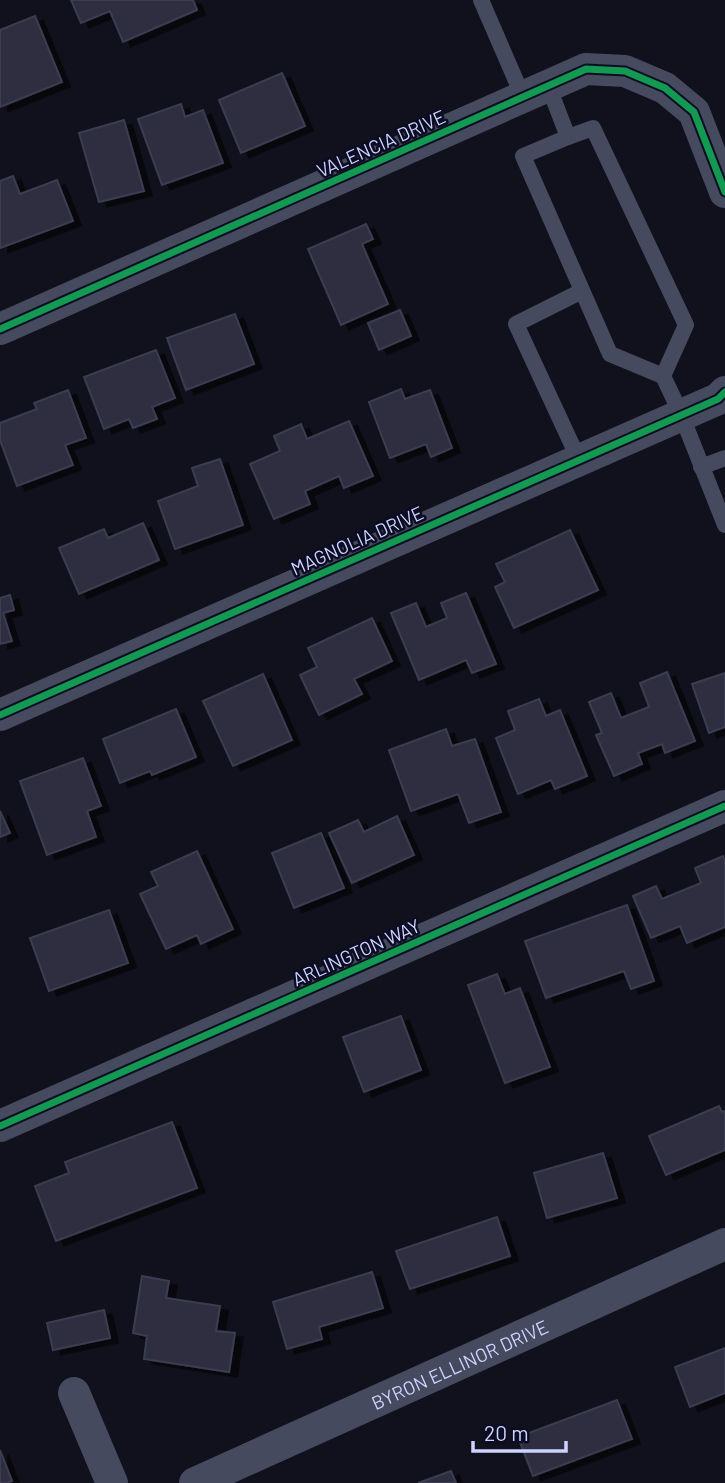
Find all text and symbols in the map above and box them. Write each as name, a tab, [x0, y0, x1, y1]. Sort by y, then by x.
street label: VALENCIA DRIVE	[313, 104, 449, 182]
street label: MAGNOLIA DRIVE	[287, 500, 427, 580]
street label: ARLINGTON WAY	[289, 913, 424, 990]
street label: BYRON ELLINOR DRIVE	[367, 1314, 551, 1414]
scale bar	[473, 1410, 566, 1454]
text: 20 m	[484, 1420, 529, 1445]

